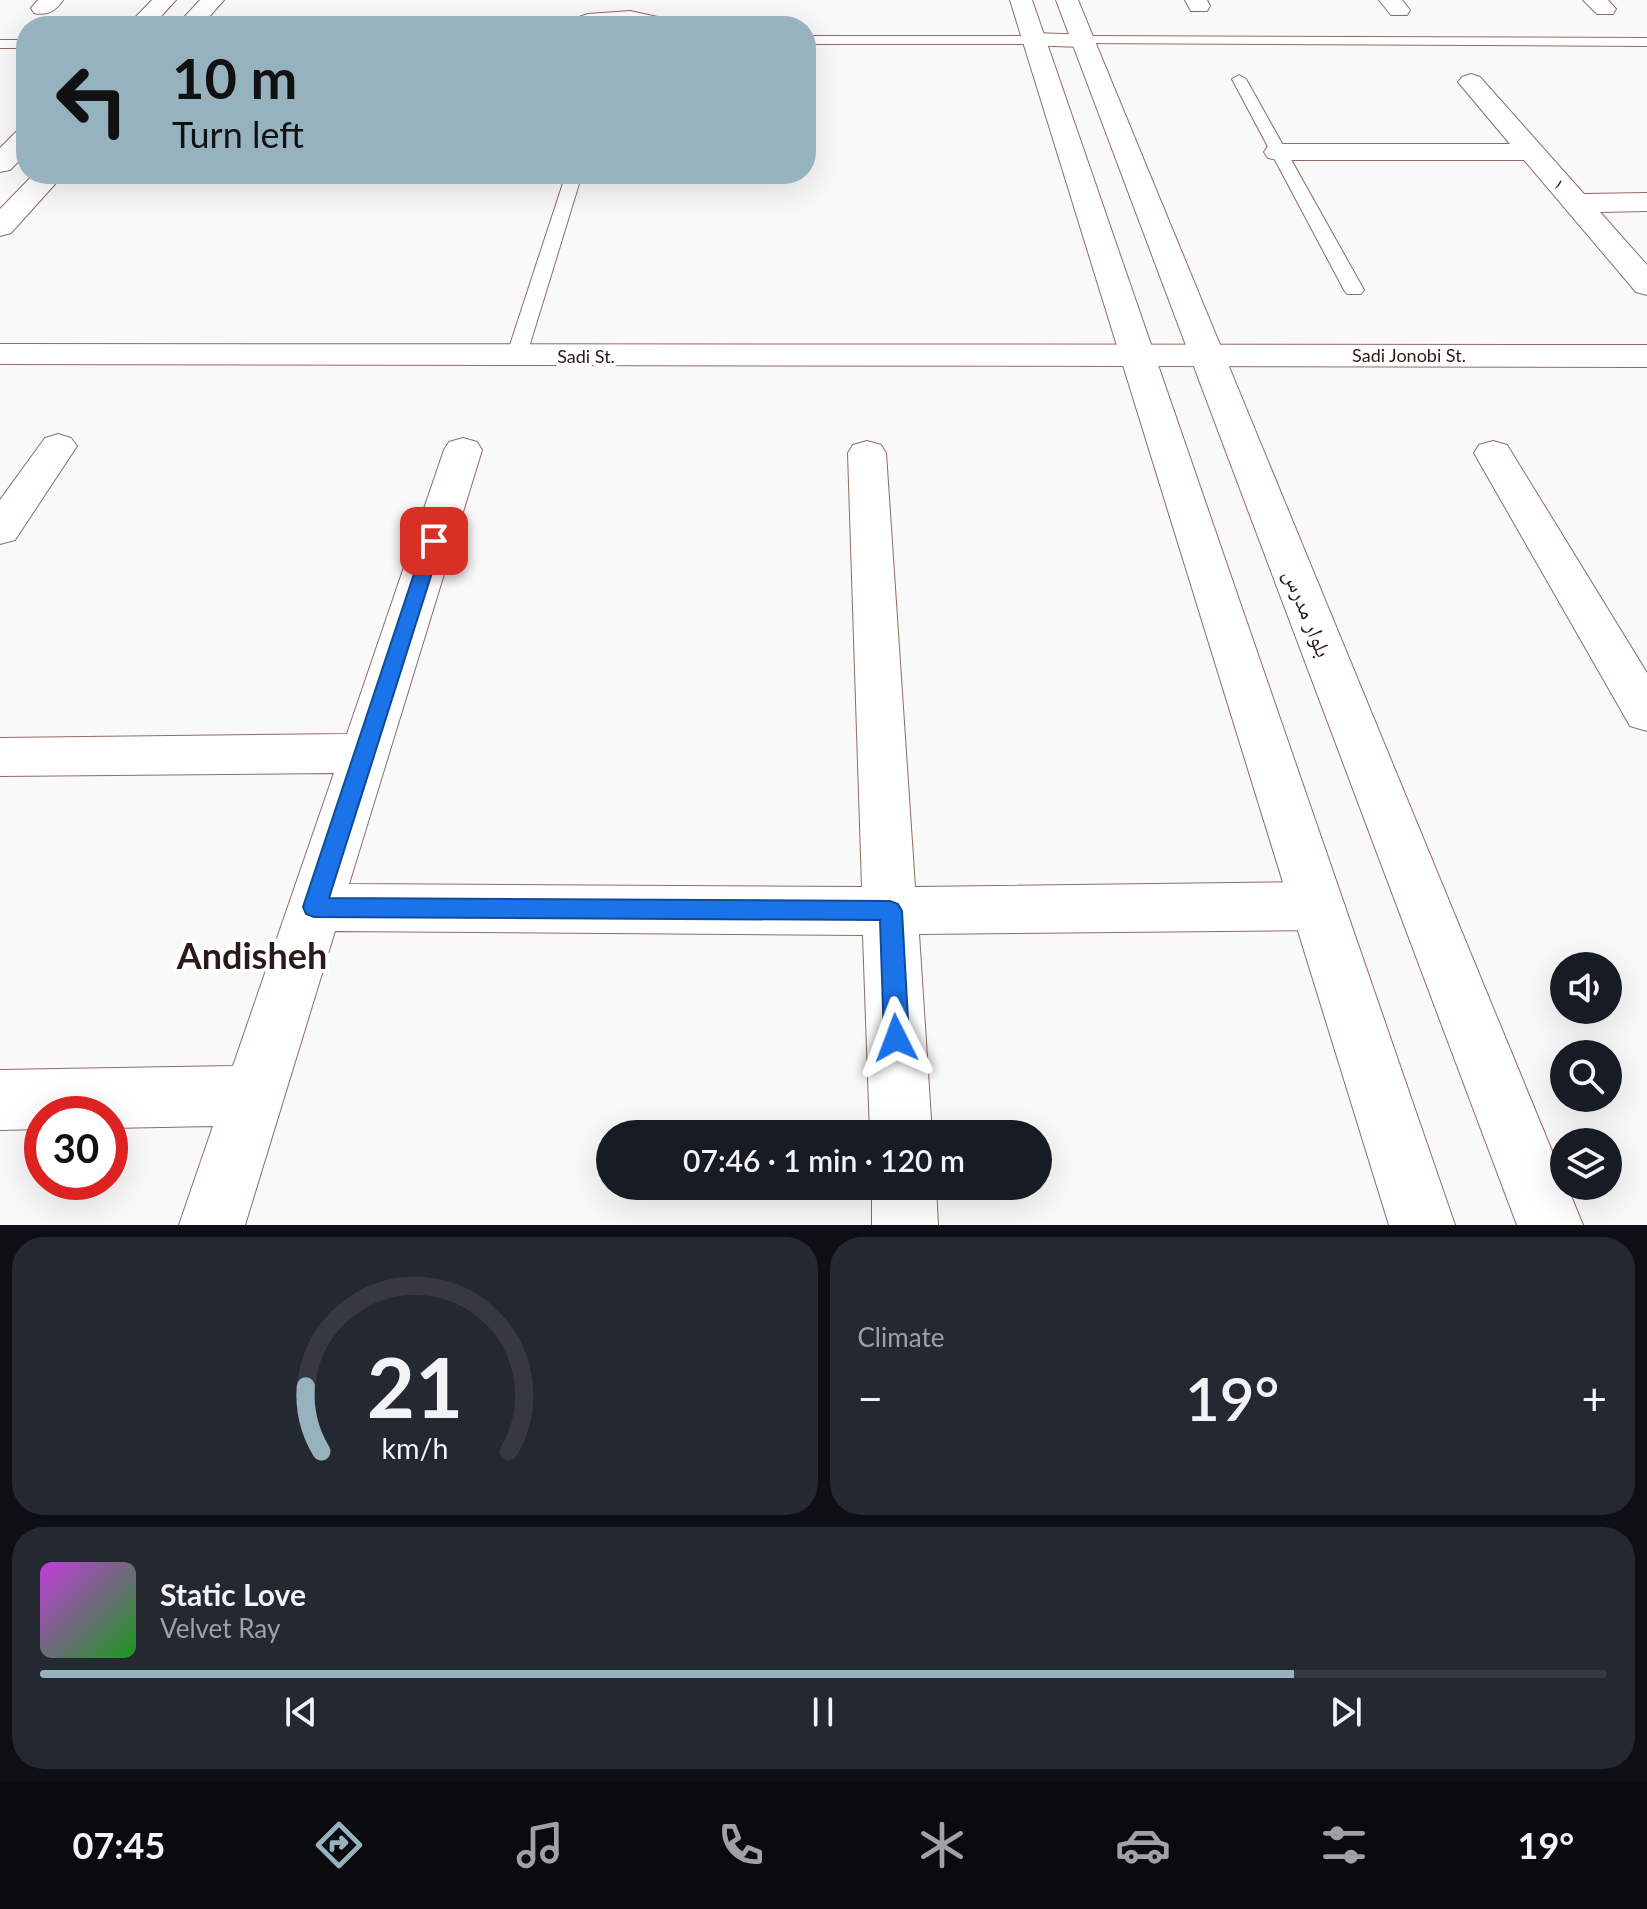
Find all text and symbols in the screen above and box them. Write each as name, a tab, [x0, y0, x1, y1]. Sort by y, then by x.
text: 10 m	[172, 44, 297, 111]
icon: left	[40, 48, 144, 152]
text: Turn left	[172, 112, 304, 156]
street label: ۱	[1549, 173, 1571, 194]
street label: Sadi Jonobi St.	[1352, 344, 1466, 366]
street label: Sadi St.	[557, 345, 615, 367]
pin	[400, 507, 468, 575]
icon: arrive	[412, 519, 456, 563]
street label: بلوار مدرس	[1278, 565, 1338, 661]
district label: Andisheh	[176, 933, 327, 977]
map controls	[1550, 952, 1622, 1200]
button: sound	[1550, 952, 1622, 1024]
position arrow	[854, 996, 938, 1080]
button: search	[1550, 1040, 1622, 1112]
speed limit sign: 30	[24, 1096, 128, 1200]
button: layers	[1550, 1128, 1622, 1200]
text: 07:46 · 1 min · 120 m	[683, 1142, 965, 1178]
text: Climate	[858, 1321, 944, 1353]
text: 21	[367, 1336, 463, 1436]
text: 19°	[1185, 1362, 1280, 1434]
text: −	[858, 1372, 883, 1424]
text: +	[1581, 1372, 1607, 1424]
text: km/h	[381, 1431, 448, 1465]
text: Static Love	[160, 1576, 306, 1612]
text: Velvet Ray	[160, 1612, 280, 1644]
icon: previous	[279, 1690, 323, 1734]
icon: pause	[801, 1690, 845, 1734]
icon: next	[1324, 1690, 1368, 1734]
icon: directions	[311, 1817, 367, 1873]
icon: music	[512, 1817, 568, 1873]
icon: phone	[713, 1817, 769, 1873]
icon: climate	[914, 1817, 970, 1873]
icon: car	[1115, 1817, 1171, 1873]
icon: filters	[1316, 1817, 1372, 1873]
text: 07:45	[73, 1823, 165, 1867]
text: 19°	[1518, 1823, 1574, 1867]

